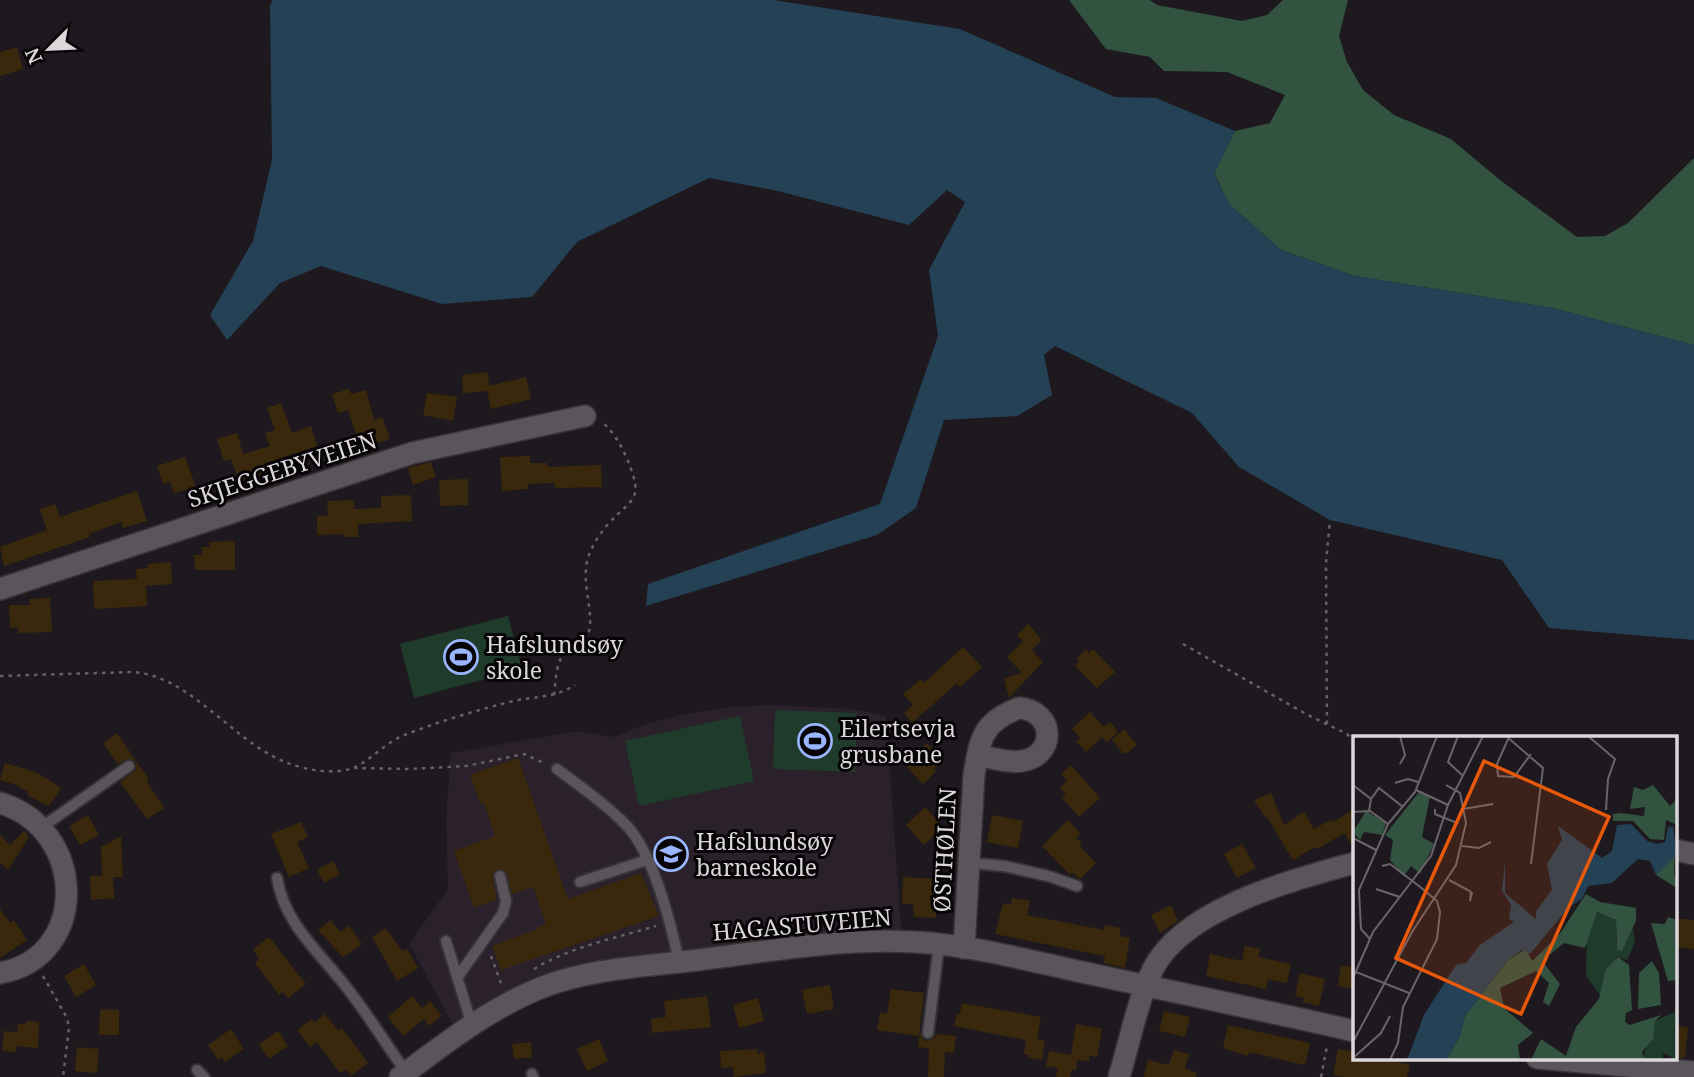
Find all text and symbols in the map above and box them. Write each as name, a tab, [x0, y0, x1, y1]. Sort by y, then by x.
north arrow	[14, 14, 84, 84]
text: N	[19, 44, 48, 68]
street label: SKJEGGEBYVEIEN	[183, 423, 381, 515]
place label: Hafslundsøy skole	[486, 628, 623, 686]
sports icon: Hafslundsøy skole	[442, 638, 480, 676]
place label: Eilertsevja grusbane	[840, 712, 956, 770]
sports icon: Eilertsevja grusbane	[796, 722, 834, 760]
inset map	[1353, 736, 1676, 1060]
street label: ØSTHØLEN	[925, 787, 963, 913]
place label: Hafslundsøy barneskole	[696, 825, 833, 883]
school or university icon: Hafslundsøy barneskole	[652, 835, 690, 873]
street label: HAGASTUVEIEN	[711, 900, 893, 948]

